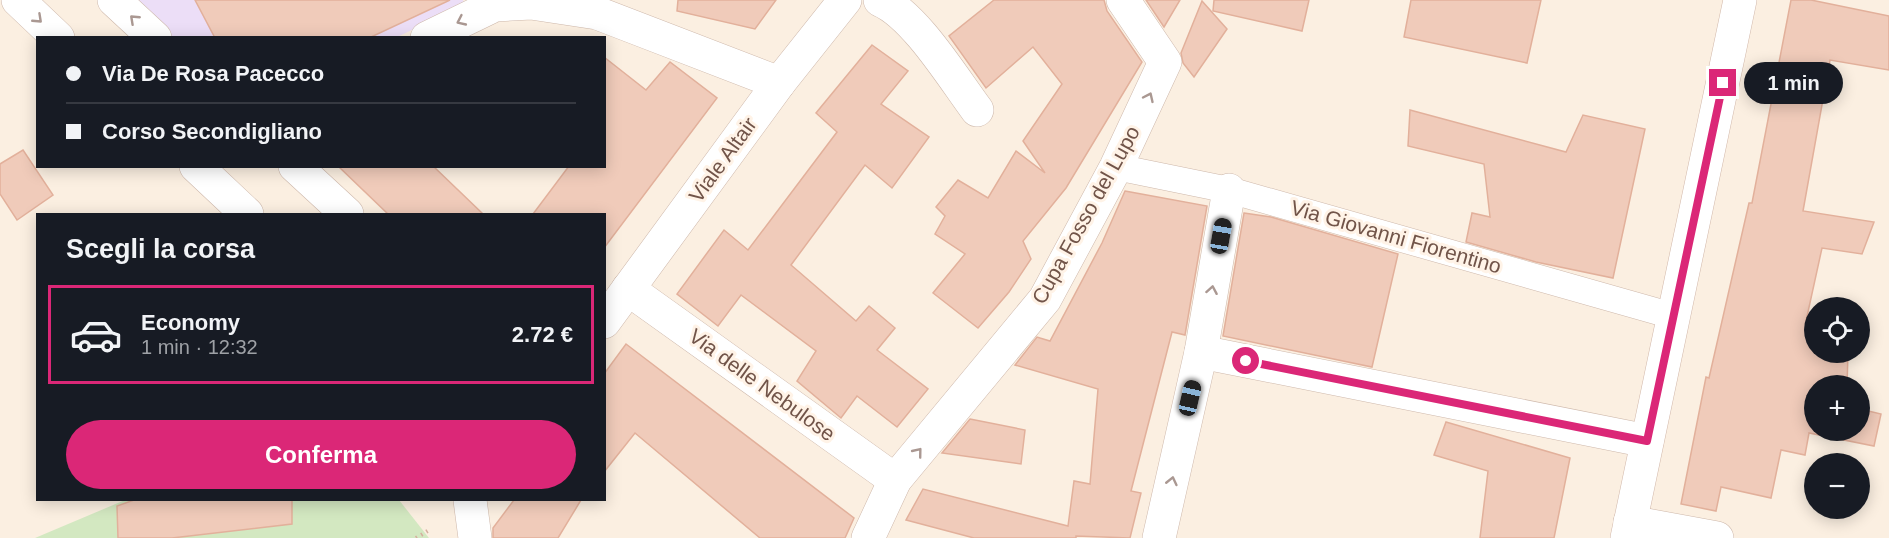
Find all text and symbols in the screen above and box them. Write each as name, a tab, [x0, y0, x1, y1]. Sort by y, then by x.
one-way arrow	[31, 12, 42, 23]
one-way arrow	[456, 14, 467, 26]
one-way arrow	[131, 15, 141, 26]
text: Via De Rosa Pacecco	[102, 61, 324, 86]
callout: 1 min	[1744, 62, 1843, 104]
route end	[1709, 69, 1736, 96]
text: 1 min	[1767, 72, 1820, 94]
one-way arrow	[1142, 93, 1154, 104]
street label: Viale Altair	[684, 113, 761, 206]
text: Corso Secondigliano	[102, 119, 322, 144]
street label: Cupa Fosso del Lupo	[1027, 122, 1144, 308]
street label: Via Giovanni Fiorentino	[1288, 195, 1504, 278]
car	[1209, 217, 1233, 255]
text: Scegli la corsa	[66, 234, 255, 264]
one-way arrow	[1205, 285, 1217, 295]
map controls	[1804, 297, 1870, 519]
button: locate	[1804, 297, 1870, 363]
icon: car	[69, 308, 123, 362]
text: Economy	[141, 310, 240, 335]
text: 2.72 €	[512, 322, 573, 347]
street label: Via delle Nebulose	[685, 324, 840, 445]
text: 1 min · 12:32	[141, 336, 258, 358]
route start	[1232, 347, 1259, 374]
button: +	[1804, 375, 1870, 441]
car	[1177, 378, 1203, 418]
button: Conferma	[66, 420, 576, 489]
one-way arrow	[910, 447, 921, 458]
button: −	[1804, 453, 1870, 519]
one-way arrow	[1164, 476, 1177, 486]

